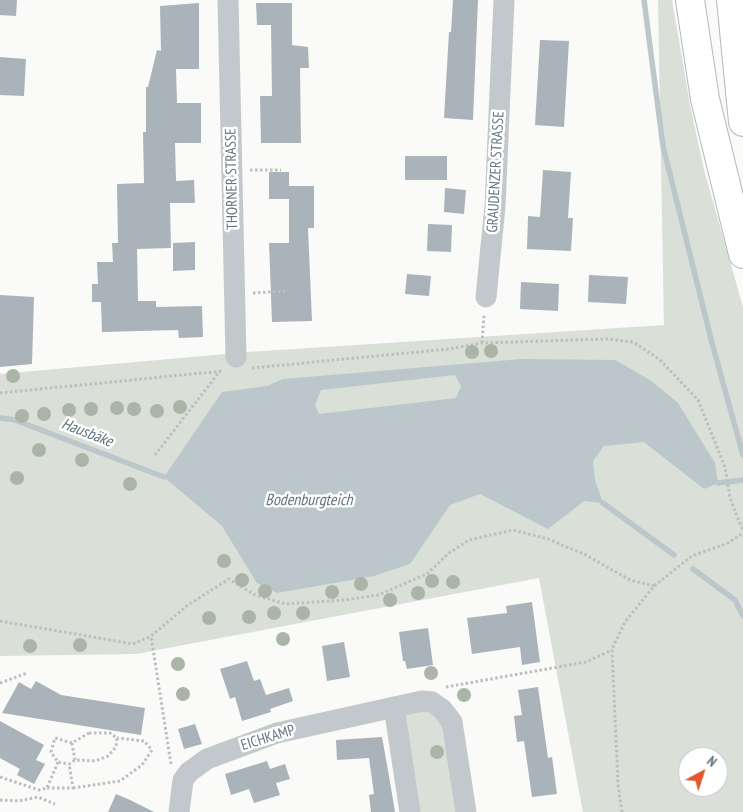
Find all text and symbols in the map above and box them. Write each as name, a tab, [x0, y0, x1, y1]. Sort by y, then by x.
street label: GRAUDENZER STRASSE	[484, 111, 508, 233]
street label: THORNER STRASSE	[222, 128, 242, 230]
water label: Hausbäke	[59, 414, 115, 452]
water label: Bodenburgteich	[265, 490, 353, 510]
street label: EICHKAMP	[239, 721, 297, 755]
north arrow	[678, 747, 728, 797]
text: N	[703, 752, 721, 771]

